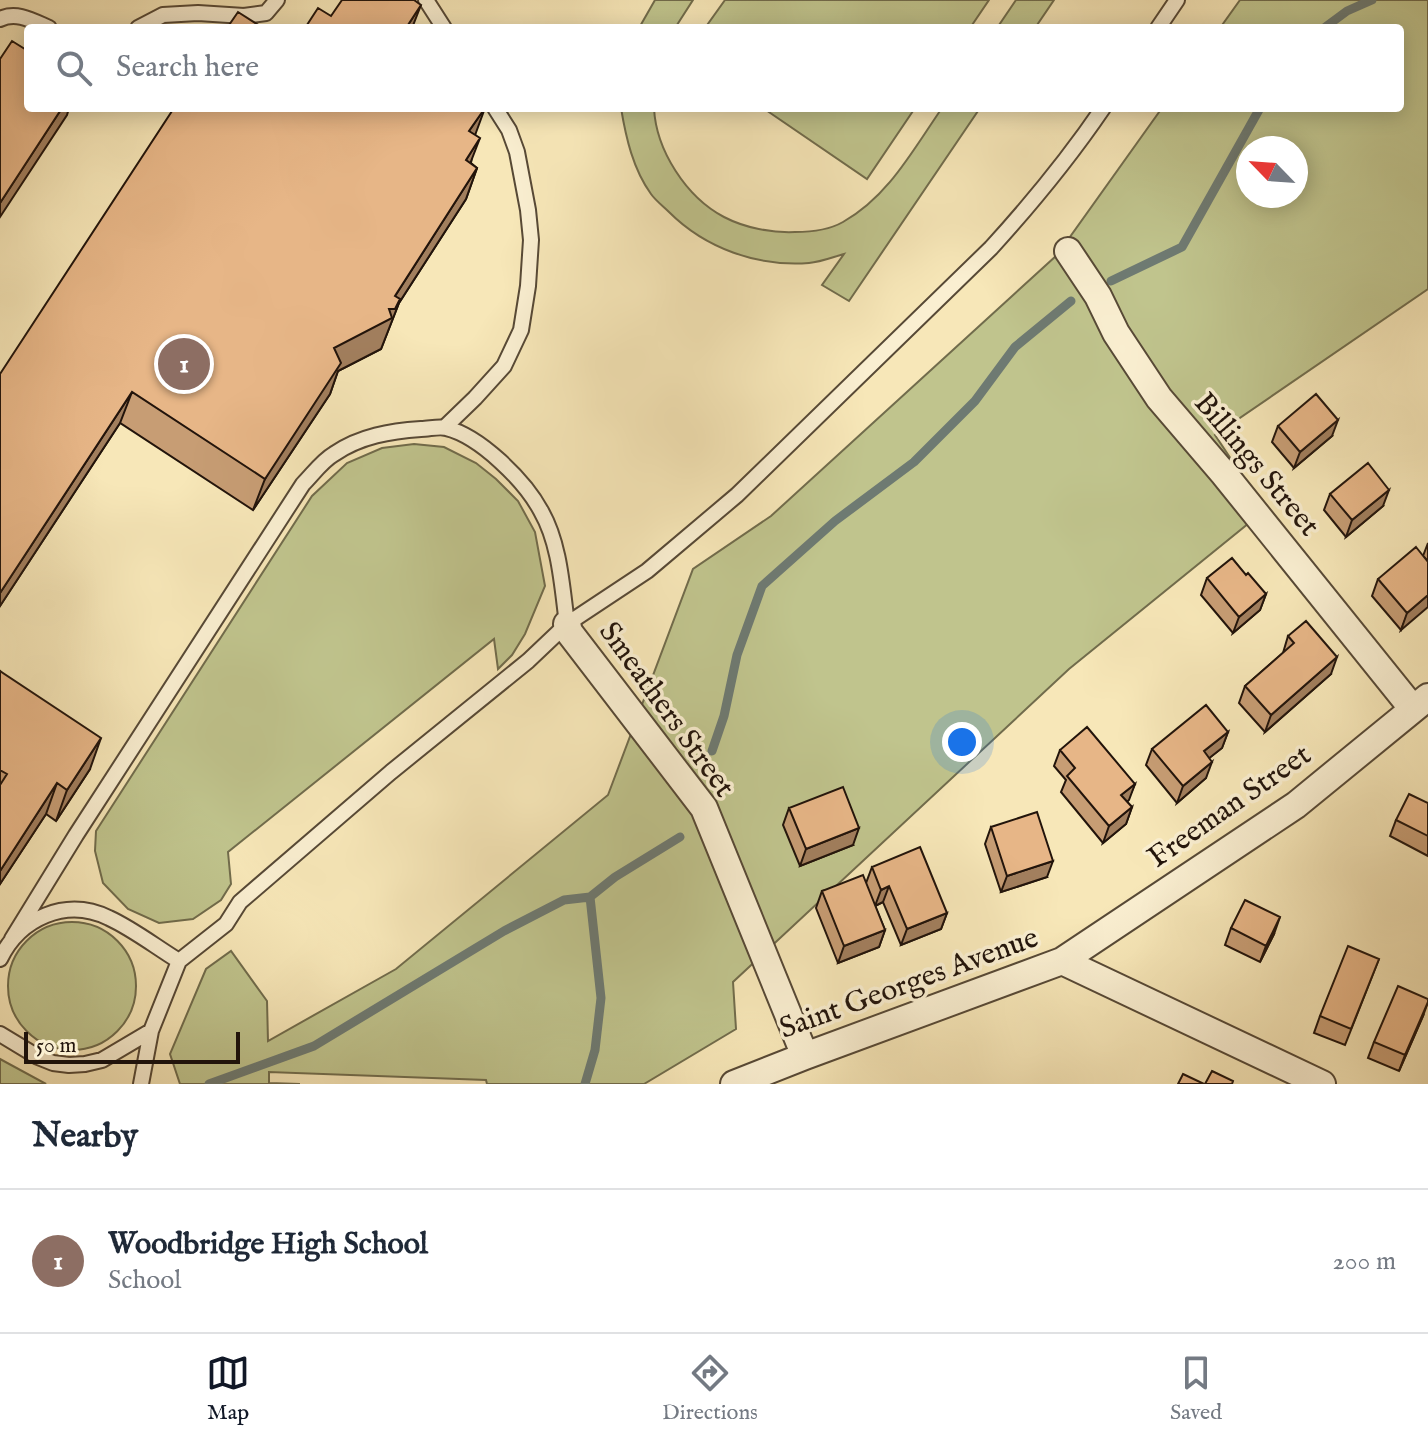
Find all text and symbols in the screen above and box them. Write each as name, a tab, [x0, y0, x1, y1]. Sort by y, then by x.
search box	[24, 24, 1404, 112]
icon: search	[52, 46, 96, 90]
text: Search here	[116, 49, 259, 87]
north arrow	[1236, 136, 1308, 208]
pin: 1	[158, 334, 210, 394]
street label: Billings Street	[1185, 385, 1327, 545]
street label: Smeathers Street	[590, 615, 742, 805]
your location	[942, 722, 982, 762]
street label: Freeman Street	[1141, 737, 1319, 877]
street label: Saint Georges Avenue	[774, 920, 1044, 1048]
scale bar	[24, 1028, 240, 1064]
text: 50 m	[36, 1032, 77, 1060]
text: Nearby	[32, 1115, 138, 1158]
text: Woodbridge High School	[108, 1226, 428, 1264]
text: 1	[53, 1245, 63, 1278]
text: 200 m	[1332, 1245, 1396, 1278]
text: School	[108, 1264, 181, 1297]
tab: Map	[206, 1351, 250, 1427]
tab: Directions	[662, 1351, 758, 1427]
tab: Saved	[1170, 1351, 1222, 1427]

